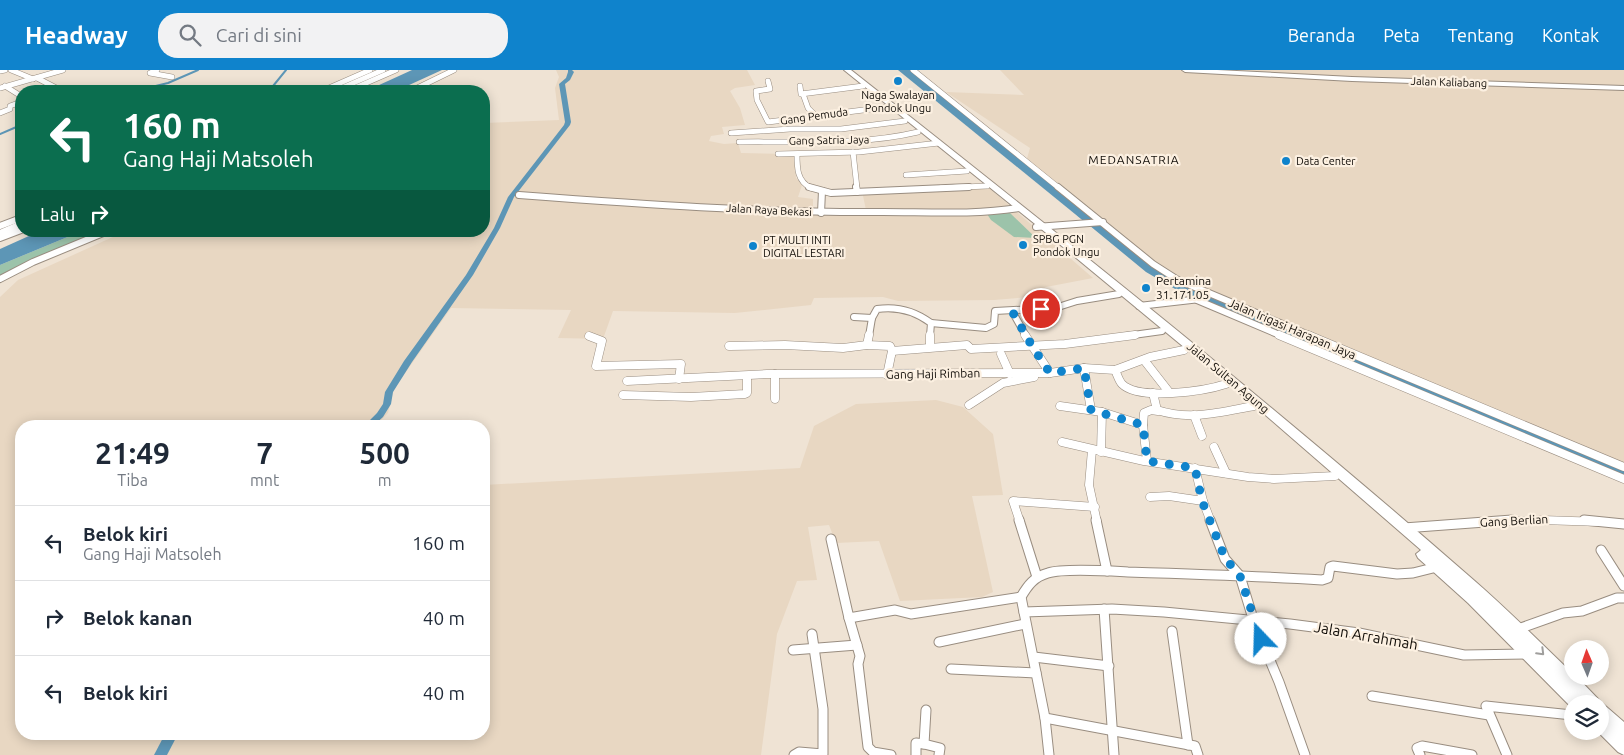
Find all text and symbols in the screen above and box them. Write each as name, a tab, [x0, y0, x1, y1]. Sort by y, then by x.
search box	[158, 13, 508, 58]
icon: search	[176, 21, 204, 49]
text: Headway	[25, 22, 128, 49]
text: Cari di sini	[216, 24, 302, 46]
text: Beranda	[1288, 25, 1355, 45]
text: Peta	[1383, 25, 1420, 45]
text: Tentang	[1448, 25, 1514, 45]
text: Kontak	[1542, 25, 1599, 45]
marker: Naga Swalayan Pondok Ungu	[892, 75, 904, 87]
street label: Jalan Kaliabang	[1410, 75, 1488, 89]
place label: Naga Swalayan Pondok Ungu	[861, 89, 935, 114]
icon: left	[40, 105, 105, 170]
text: 160 m	[123, 105, 221, 145]
street label: Gang Pemuda	[779, 105, 849, 127]
street label: Gang Satria Jaya	[788, 133, 870, 147]
text: Gang Haji Matsoleh	[123, 146, 313, 171]
district label: MEDANSATRIA	[1088, 153, 1180, 166]
marker: Data Center	[1280, 155, 1292, 167]
place label: Data Center	[1296, 155, 1356, 167]
icon: right	[85, 200, 113, 228]
street label: Jalan Raya Bekasi	[726, 202, 812, 218]
text: Lalu	[40, 203, 75, 225]
place label: SPBG PGN Pondok Ungu	[1033, 233, 1100, 258]
place label: PT MULTI INTI DIGITAL LESTARI	[763, 234, 844, 259]
marker: SPBG PGN Pondok Ungu	[1017, 239, 1029, 251]
marker: PT MULTI INTI DIGITAL LESTARI	[747, 240, 759, 252]
place label: Pertamina 31.171.05	[1156, 274, 1211, 301]
marker: Pertamina 31.171.05	[1140, 282, 1152, 294]
pin	[1020, 288, 1062, 330]
icon: arrive	[1027, 295, 1055, 323]
street label: Jalan Irigasi Harapan Jaya	[1226, 296, 1358, 361]
street label: Jalan Sultan Agung	[1185, 340, 1272, 416]
street label: Gang Haji Rimban	[886, 366, 980, 381]
text: 21:49	[95, 436, 170, 470]
text: 7	[256, 436, 273, 470]
text: 500	[359, 436, 410, 470]
text: Tiba	[117, 471, 148, 489]
text: mnt	[250, 471, 279, 489]
text: m	[378, 471, 392, 489]
street label: Gang Berlian	[1479, 512, 1549, 529]
text: Belok kiri	[83, 523, 168, 545]
icon: left	[40, 529, 68, 557]
text: 160 m	[412, 532, 465, 554]
text: Gang Haji Matsoleh	[83, 545, 222, 563]
icon: right	[40, 604, 68, 632]
text: Belok kanan	[83, 607, 192, 629]
text: 40 m	[423, 607, 465, 629]
position arrow	[1234, 612, 1286, 664]
street label: Jalan Arrahmah	[1313, 618, 1419, 653]
north arrow	[1564, 640, 1609, 685]
map controls	[1564, 640, 1609, 740]
one-way arrow	[1535, 646, 1544, 655]
icon: left	[40, 679, 68, 707]
text: Belok kiri	[83, 682, 168, 704]
text: 40 m	[423, 682, 465, 704]
button: layers	[1564, 695, 1609, 740]

